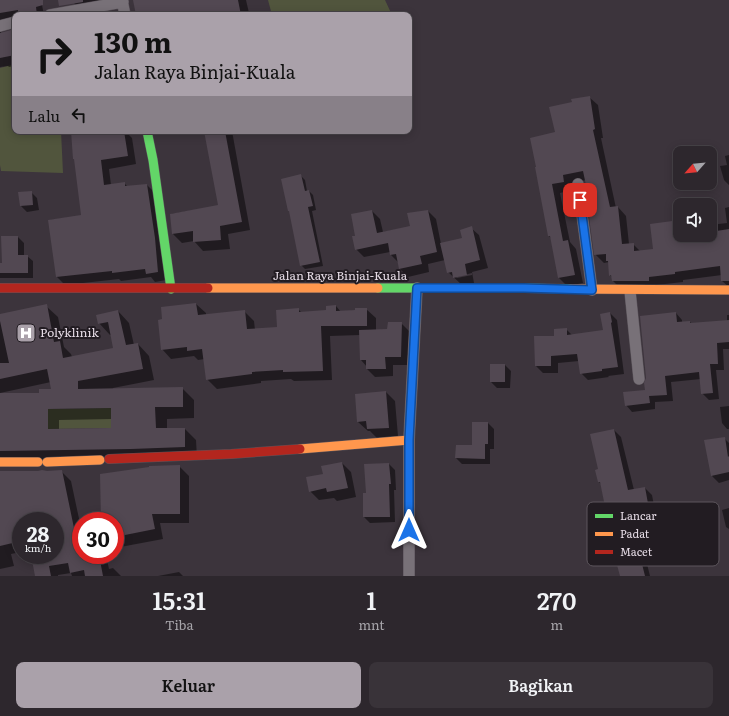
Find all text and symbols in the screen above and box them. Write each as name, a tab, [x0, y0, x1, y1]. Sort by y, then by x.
text: 130 m	[94, 20, 172, 62]
icon: right	[28, 28, 80, 80]
text: Jalan Raya Binjai-Kuala	[94, 58, 295, 85]
text: Lalu	[28, 104, 60, 127]
icon: left	[68, 104, 90, 126]
north arrow	[673, 146, 717, 190]
map controls	[673, 146, 717, 242]
pin	[563, 183, 597, 217]
icon: arrive	[569, 189, 591, 211]
button: sound	[673, 198, 717, 242]
street label: Jalan Raya Binjai-Kuala	[273, 266, 408, 284]
hospital icon: Polyklinik	[15, 322, 37, 344]
place label: Polyklinik	[40, 323, 100, 341]
legend	[587, 502, 719, 566]
text: Lancar	[620, 507, 657, 523]
position arrow	[388, 509, 430, 551]
speed limit sign: 30	[72, 512, 124, 564]
text: 28	[27, 518, 49, 548]
text: Padat	[620, 525, 650, 541]
text: km/h	[25, 540, 51, 555]
text: Macet	[620, 543, 653, 559]
text: 15:31	[153, 582, 206, 617]
text: 1	[367, 582, 376, 617]
text: 270	[537, 582, 576, 617]
text: Tiba	[165, 615, 193, 634]
text: mnt	[358, 615, 384, 634]
text: m	[550, 615, 563, 634]
button: Keluar	[16, 662, 361, 708]
button: Bagikan	[369, 662, 713, 708]

